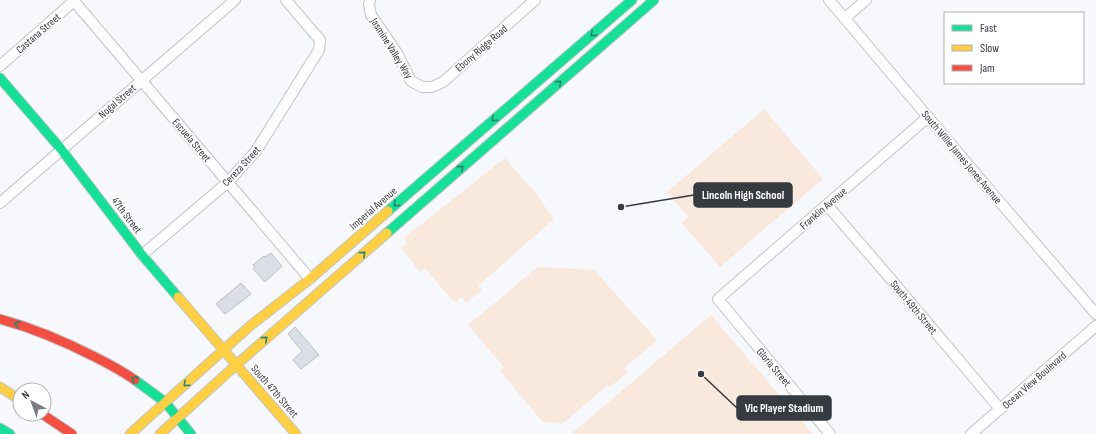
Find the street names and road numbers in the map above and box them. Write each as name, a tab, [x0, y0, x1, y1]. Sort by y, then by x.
street label: Castana Street	[13, 10, 64, 56]
street label: Jasmine Valley Way	[367, 15, 416, 82]
street label: Ebony Ridge Road	[453, 22, 510, 75]
street label: Nogal Street	[96, 81, 139, 121]
street label: South Willie James Jones Avenue	[919, 108, 1004, 207]
street label: Escuela Street	[170, 116, 214, 165]
street label: Cereza Street	[219, 143, 264, 189]
street label: Imperial Avenue	[347, 184, 400, 232]
street label: Franklin Avenue	[797, 184, 849, 232]
street label: 47th Street	[109, 195, 145, 237]
street label: South 49th Street	[887, 278, 940, 337]
street label: Gloria Street	[754, 345, 794, 390]
street label: Ocean View Boulevard	[1000, 349, 1069, 412]
street label: South 47th Street	[248, 362, 302, 421]

